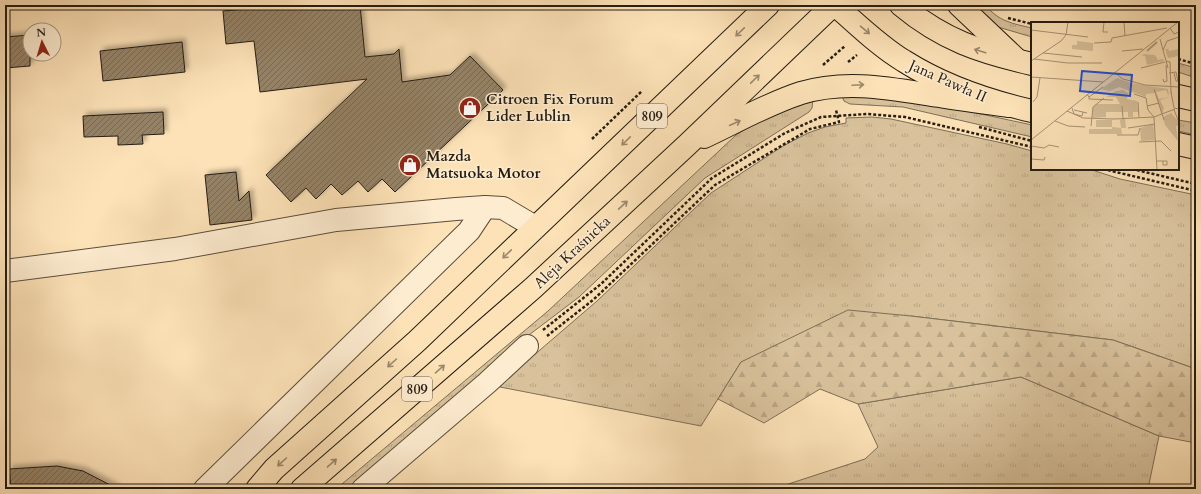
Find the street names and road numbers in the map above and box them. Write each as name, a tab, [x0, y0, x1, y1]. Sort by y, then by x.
street label: Jana Pawła II	[904, 54, 990, 107]
road number: 809	[637, 104, 667, 128]
street label: Aleja Kraśnicka	[529, 211, 615, 293]
road number: 809	[402, 377, 432, 401]

